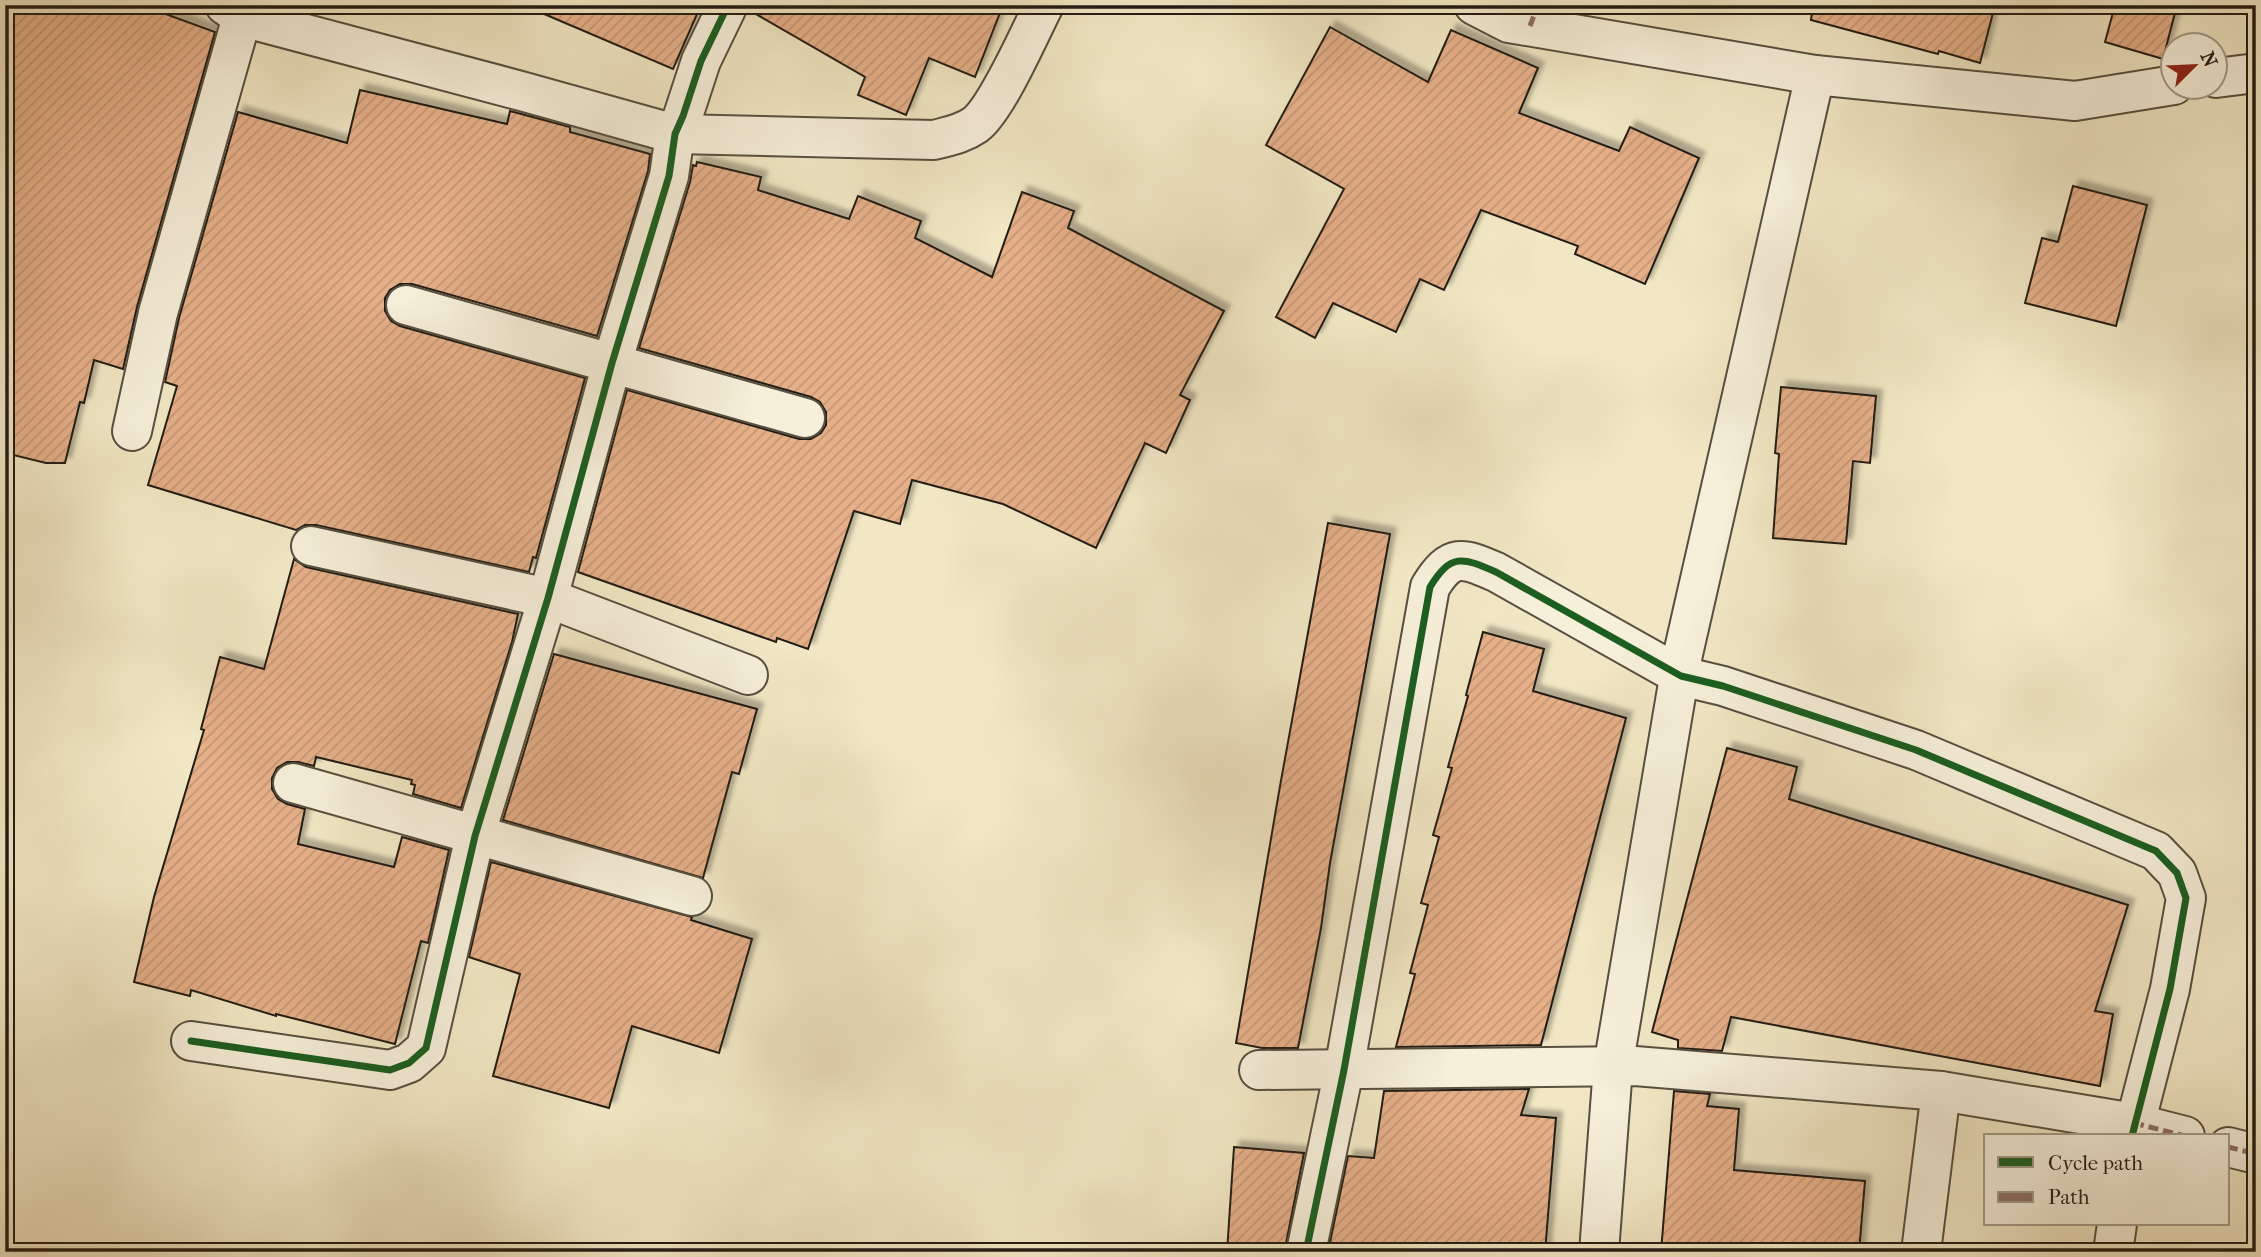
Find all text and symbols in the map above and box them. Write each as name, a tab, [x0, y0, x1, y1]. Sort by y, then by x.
north arrow	[2160, 32, 2230, 102]
text: N	[2196, 48, 2222, 71]
legend	[1984, 1134, 2230, 1226]
text: Cycle path	[2048, 1151, 2143, 1175]
text: Path	[2048, 1185, 2090, 1209]

